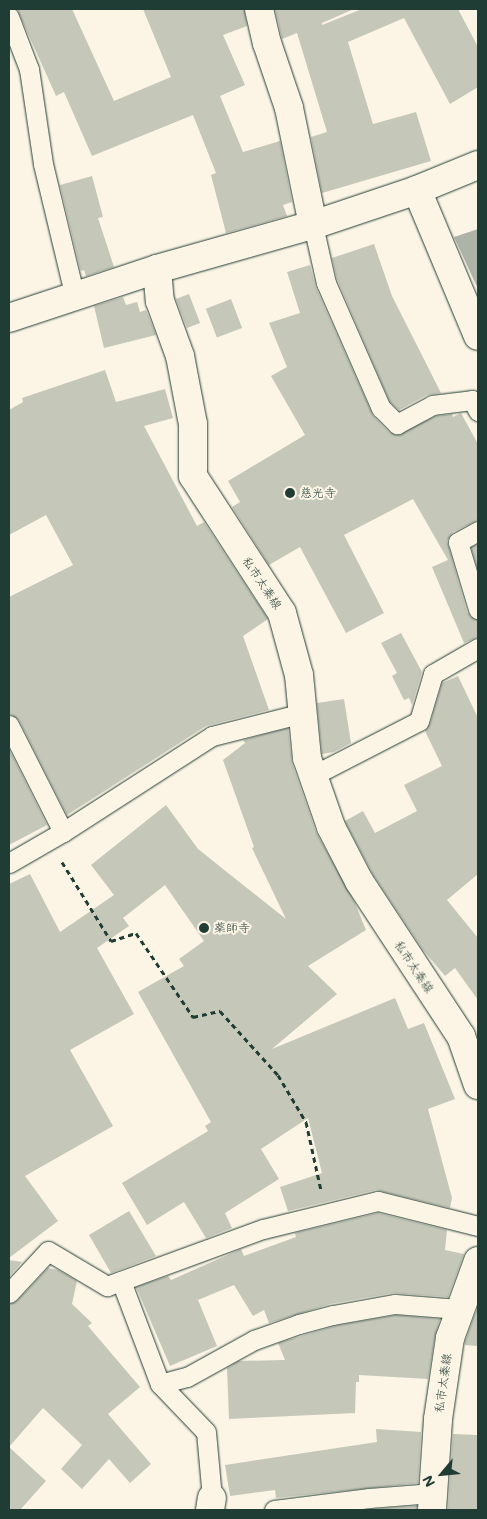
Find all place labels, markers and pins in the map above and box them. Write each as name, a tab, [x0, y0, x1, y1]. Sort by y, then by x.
place label: 慈光寺	[300, 486, 336, 500]
marker: 慈光寺	[284, 487, 296, 499]
place label: 薬師寺	[214, 921, 250, 935]
marker: 薬師寺	[198, 922, 210, 934]

